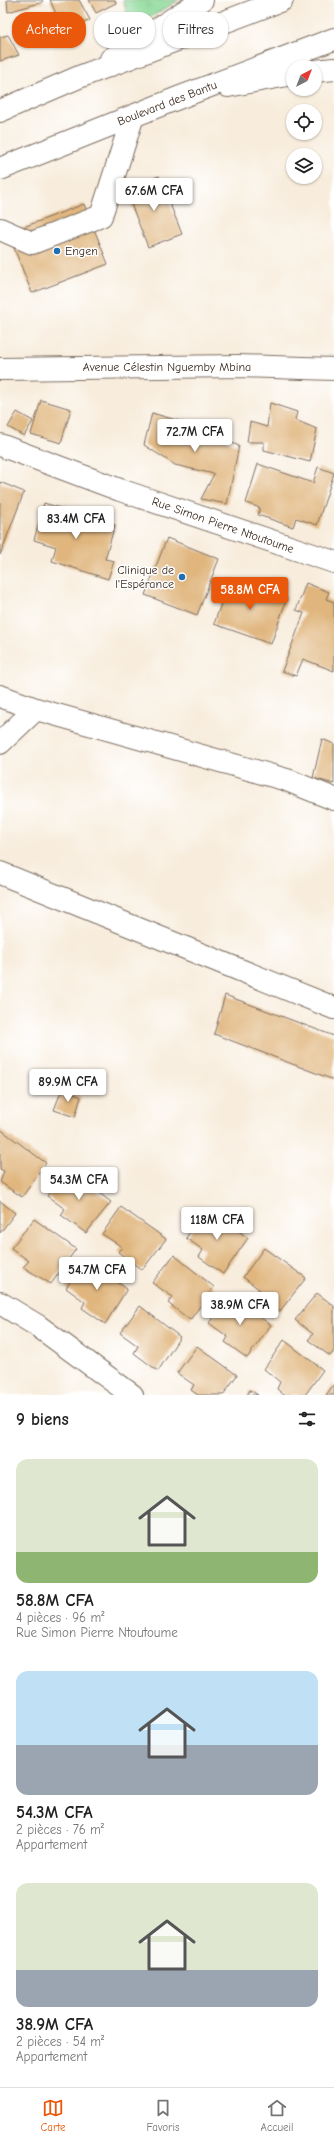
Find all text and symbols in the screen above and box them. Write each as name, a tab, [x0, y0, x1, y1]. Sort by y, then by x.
chip: Acheter	[12, 12, 86, 48]
chip: Louer	[94, 12, 155, 48]
chip: Filtres	[163, 12, 228, 48]
north arrow	[286, 60, 322, 96]
map controls	[286, 60, 322, 184]
street label: Boulevard des Bantu	[115, 78, 219, 128]
button: locate	[286, 104, 322, 140]
button: layers	[286, 148, 322, 184]
pin: 67.6M CFA	[108, 178, 200, 212]
text: 67.6M CFA	[125, 183, 183, 198]
place label: Engen	[65, 244, 98, 258]
marker: Engen	[52, 246, 62, 256]
street label: Avenue Célestin Nguemby Mbina	[83, 360, 251, 374]
pin: 72.7M CFA	[149, 419, 241, 453]
text: 72.7M CFA	[166, 424, 224, 439]
street label: Rue Simon Pierre Ntoutoume	[150, 494, 296, 556]
pin: 83.4M CFA	[30, 506, 122, 540]
text: 83.4M CFA	[47, 511, 105, 526]
place label: Clinique de l'Espérance	[115, 563, 174, 591]
marker: Clinique de l'Espérance	[177, 572, 187, 582]
pin: 58.8M CFA	[204, 577, 296, 611]
text: 58.8M CFA	[220, 582, 280, 597]
pin: 89.9M CFA	[22, 1069, 114, 1103]
text: 89.9M CFA	[38, 1074, 98, 1089]
pin: 54.3M CFA	[33, 1167, 125, 1201]
text: 54.3M CFA	[50, 1172, 108, 1187]
pin: 118M CFA	[176, 1207, 258, 1241]
text: 118M CFA	[190, 1212, 244, 1227]
pin: 54.7M CFA	[51, 1257, 143, 1291]
text: 54.7M CFA	[68, 1262, 126, 1277]
pin: 38.9M CFA	[194, 1292, 286, 1326]
text: 38.9M CFA	[210, 1297, 270, 1312]
icon: filters	[296, 1408, 318, 1430]
text: 9 biens	[16, 1410, 69, 1429]
icon: home	[131, 1485, 203, 1557]
text: 58.8M CFA	[16, 1591, 94, 1610]
text: 4 pièces · 96 m²	[16, 1610, 104, 1625]
text: Rue Simon Pierre Ntoutoume	[16, 1625, 178, 1640]
icon: home	[131, 1697, 203, 1769]
text: 54.3M CFA	[16, 1803, 93, 1822]
text: 2 pièces · 76 m²	[16, 1822, 104, 1837]
text: Appartement	[16, 1837, 87, 1852]
icon: home	[131, 1909, 203, 1981]
text: 38.9M CFA	[16, 2015, 93, 2034]
text: 2 pièces · 54 m²	[16, 2034, 104, 2049]
text: Appartement	[16, 2049, 87, 2064]
tab: Carte	[40, 2097, 66, 2134]
tab: Favoris	[147, 2097, 180, 2134]
tab: Accueil	[260, 2097, 294, 2134]

